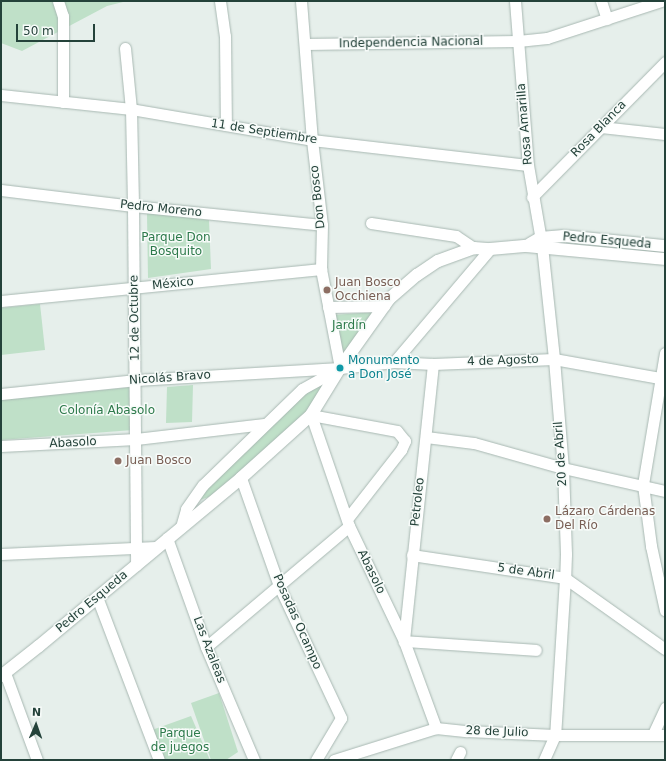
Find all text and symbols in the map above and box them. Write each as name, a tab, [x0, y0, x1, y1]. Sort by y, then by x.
scale bar	[18, 16, 97, 42]
text: 50 m	[23, 24, 54, 38]
street label: Independencia Nacional	[339, 35, 483, 51]
street label: Rosa Amarilla	[514, 82, 536, 166]
street label: Rosa Blanca	[568, 98, 630, 160]
street label: 11 de Septiembre	[210, 116, 318, 148]
street label: Don Bosco	[308, 165, 328, 229]
street label: Pedro Moreno	[119, 198, 203, 220]
street label: Pedro Esqueda	[562, 230, 652, 252]
park label: Parque Don Bosquito	[141, 231, 211, 259]
street label: 12 de Octubre	[127, 275, 143, 361]
street label: México	[151, 275, 195, 293]
place label: Juan Bosco Occhiena	[335, 276, 401, 304]
marker: Juan Bosco Occhiena	[322, 285, 332, 295]
park label: Jardín	[332, 319, 366, 333]
street label: 4 de Agosto	[467, 353, 539, 369]
place label: Monumento a Don José	[348, 354, 420, 382]
marker: Monumento a Don José	[335, 363, 345, 373]
street label: Nicolás Bravo	[129, 368, 211, 388]
park label: Colonía Abasolo	[59, 404, 155, 418]
street label: 20 de Abril	[552, 421, 570, 487]
street label: Abasolo	[49, 435, 97, 451]
place label: Juan Bosco	[126, 454, 192, 468]
marker: Juan Bosco	[113, 456, 123, 466]
street label: Petroleo	[408, 477, 428, 527]
place label: Lázaro Cárdenas Del Río	[555, 505, 655, 533]
marker: Lázaro Cárdenas Del Río	[542, 514, 552, 524]
street label: Abasolo	[354, 548, 388, 596]
street label: 5 de Abril	[496, 561, 556, 583]
street label: Pedro Esqueda	[53, 568, 131, 636]
street label: Posadas Ocampo	[270, 572, 324, 672]
street label: Las Azaleas	[190, 615, 228, 685]
north arrow	[16, 705, 56, 745]
text: N	[32, 706, 41, 719]
street label: 28 de Julio	[465, 724, 529, 740]
park label: Parque de juegos	[151, 727, 209, 755]

